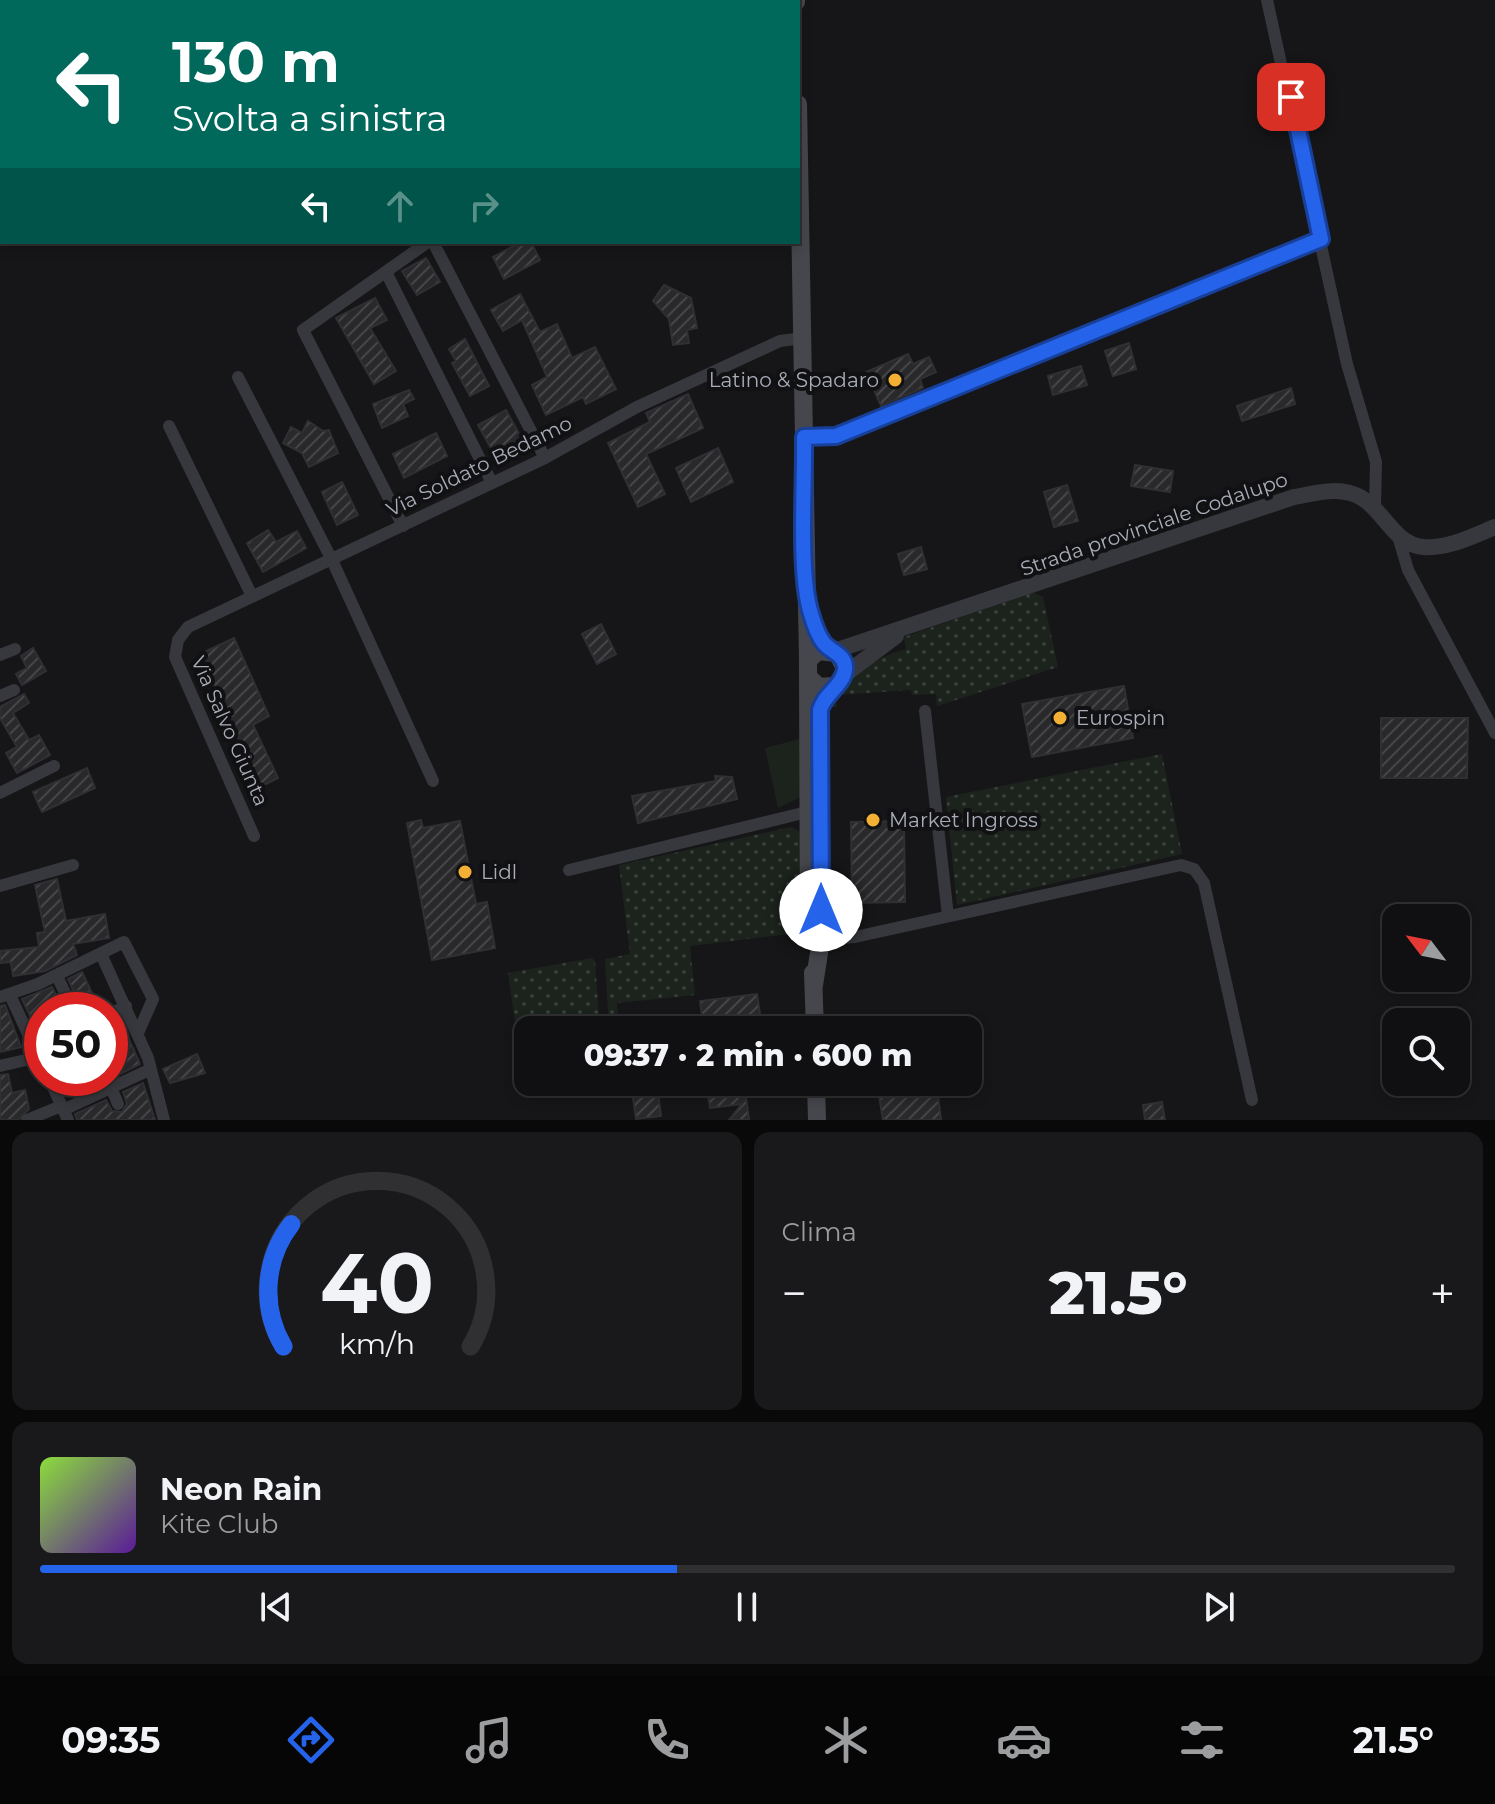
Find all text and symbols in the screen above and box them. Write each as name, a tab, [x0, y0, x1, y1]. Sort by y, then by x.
text: 130 m	[172, 28, 340, 96]
icon: left	[40, 32, 144, 136]
pin	[1257, 63, 1325, 131]
icon: arrive	[1269, 75, 1313, 119]
text: Svolta a sinistra	[172, 96, 448, 140]
icon: left	[294, 184, 338, 228]
icon: ahead	[378, 184, 422, 228]
icon: right	[462, 184, 506, 228]
place label: Latino & Spadaro	[709, 368, 879, 392]
marker: Latino & Spadaro	[886, 371, 904, 389]
street label: Via Soldato Bedamo	[382, 411, 576, 521]
street label: Strada provinciale Codalupo	[1017, 467, 1291, 581]
street label: Via Salvo Giunta	[186, 653, 274, 809]
place label: Eurospin	[1076, 706, 1165, 730]
marker: Eurospin	[1051, 709, 1069, 727]
place label: Market Ingross	[889, 808, 1038, 832]
marker: Market Ingross	[864, 811, 882, 829]
place label: Lidl	[481, 860, 517, 884]
marker: Lidl	[456, 863, 474, 881]
position arrow	[779, 868, 863, 952]
north arrow	[1382, 904, 1470, 992]
map controls	[1382, 904, 1470, 1096]
speed limit sign: 50	[24, 992, 128, 1096]
button: search	[1382, 1008, 1470, 1096]
text: 09:37 · 2 min · 600 m	[584, 1037, 912, 1074]
text: Clima	[782, 1216, 857, 1248]
text: 40	[320, 1232, 434, 1334]
text: 21.5°	[1049, 1256, 1187, 1329]
text: −	[782, 1266, 807, 1320]
text: +	[1430, 1266, 1455, 1320]
text: km/h	[339, 1326, 415, 1361]
text: Neon Rain	[160, 1471, 322, 1508]
text: Kite Club	[160, 1508, 278, 1540]
icon: previous	[254, 1585, 298, 1629]
icon: pause	[725, 1585, 769, 1629]
icon: next	[1197, 1585, 1241, 1629]
icon: directions	[283, 1712, 339, 1768]
icon: music	[461, 1712, 517, 1768]
icon: phone	[639, 1712, 695, 1768]
icon: climate	[818, 1712, 874, 1768]
icon: car	[996, 1712, 1052, 1768]
icon: filters	[1174, 1712, 1230, 1768]
text: 09:35	[61, 1718, 160, 1762]
text: 21.5°	[1353, 1718, 1434, 1762]

